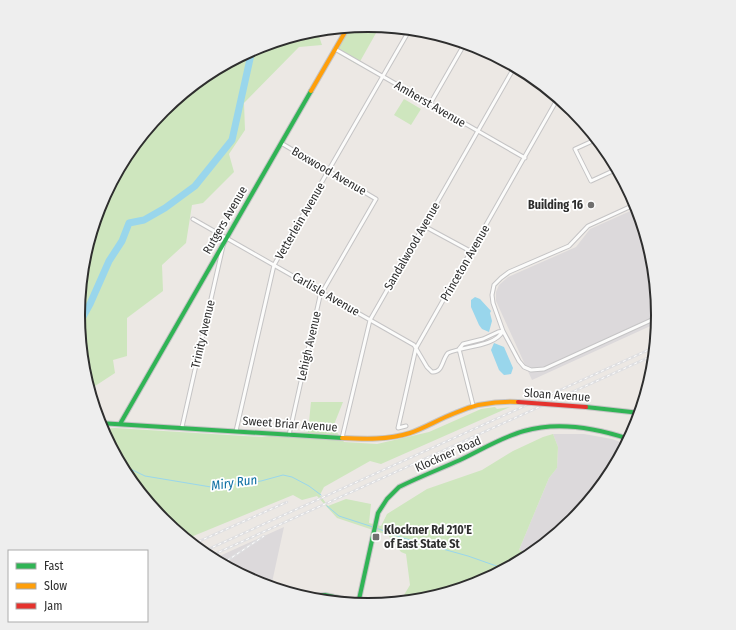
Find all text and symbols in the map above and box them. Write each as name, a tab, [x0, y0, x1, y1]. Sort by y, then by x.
street label: Amherst Avenue	[392, 78, 468, 130]
street label: Boxwood Avenue	[289, 144, 369, 198]
street label: Vetterlein Avenue	[272, 180, 328, 262]
street label: Rutgers Avenue	[200, 184, 250, 256]
place label: Building 16	[528, 198, 583, 212]
street label: Sandalwood Avenue	[381, 199, 443, 293]
marker: Building 16	[586, 200, 596, 210]
street label: Princeton Avenue	[438, 222, 493, 304]
street label: Carlisle Avenue	[290, 269, 362, 319]
street label: Trinity Avenue	[188, 298, 218, 370]
street label: Lehigh Avenue	[294, 310, 324, 382]
street label: Sloan Avenue	[523, 386, 591, 404]
street label: Sweet Briar Avenue	[242, 414, 338, 434]
street label: Klockner Road	[413, 433, 483, 475]
water label: Miry Run	[210, 472, 258, 493]
place label: Klockner Rd 210'E of East State St	[384, 523, 472, 551]
marker: Klockner Rd 210'E of East State St	[371, 532, 381, 542]
legend	[8, 550, 148, 622]
text: Fast	[44, 559, 63, 573]
text: Slow	[44, 579, 67, 593]
text: Jam	[44, 599, 62, 613]

